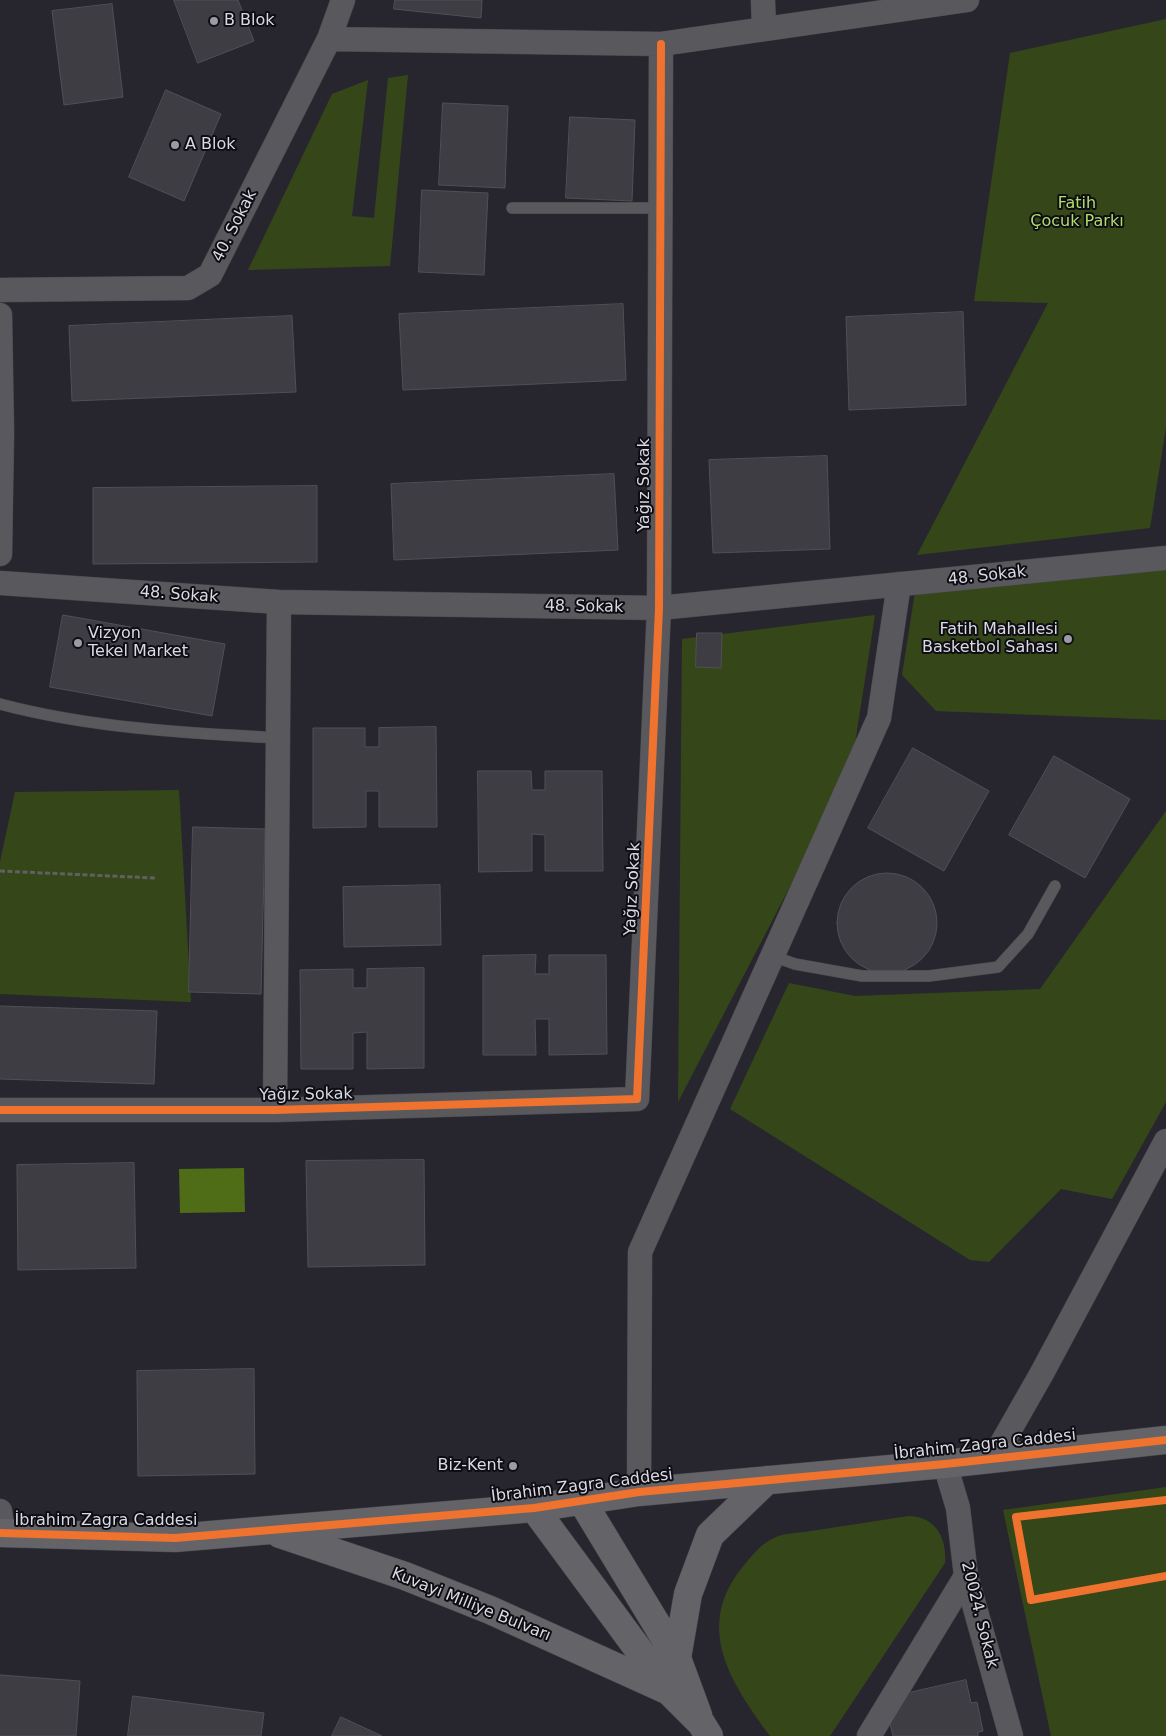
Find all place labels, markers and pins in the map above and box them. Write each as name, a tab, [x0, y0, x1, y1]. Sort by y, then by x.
place label: B Blok	[224, 11, 275, 31]
marker: B Blok	[208, 15, 220, 27]
place label: A Blok	[185, 135, 236, 155]
marker: A Blok	[169, 139, 181, 151]
place label: Fatih Mahallesi Basketbol Sahası	[922, 620, 1058, 658]
place label: Vizyon Tekel Market	[88, 624, 188, 662]
marker: Fatih Mahallesi Basketbol Sahası	[1062, 633, 1074, 645]
marker: Vizyon Tekel Market	[72, 637, 84, 649]
place label: Biz-Kent	[437, 1456, 503, 1476]
marker: Biz-Kent	[507, 1460, 519, 1472]

